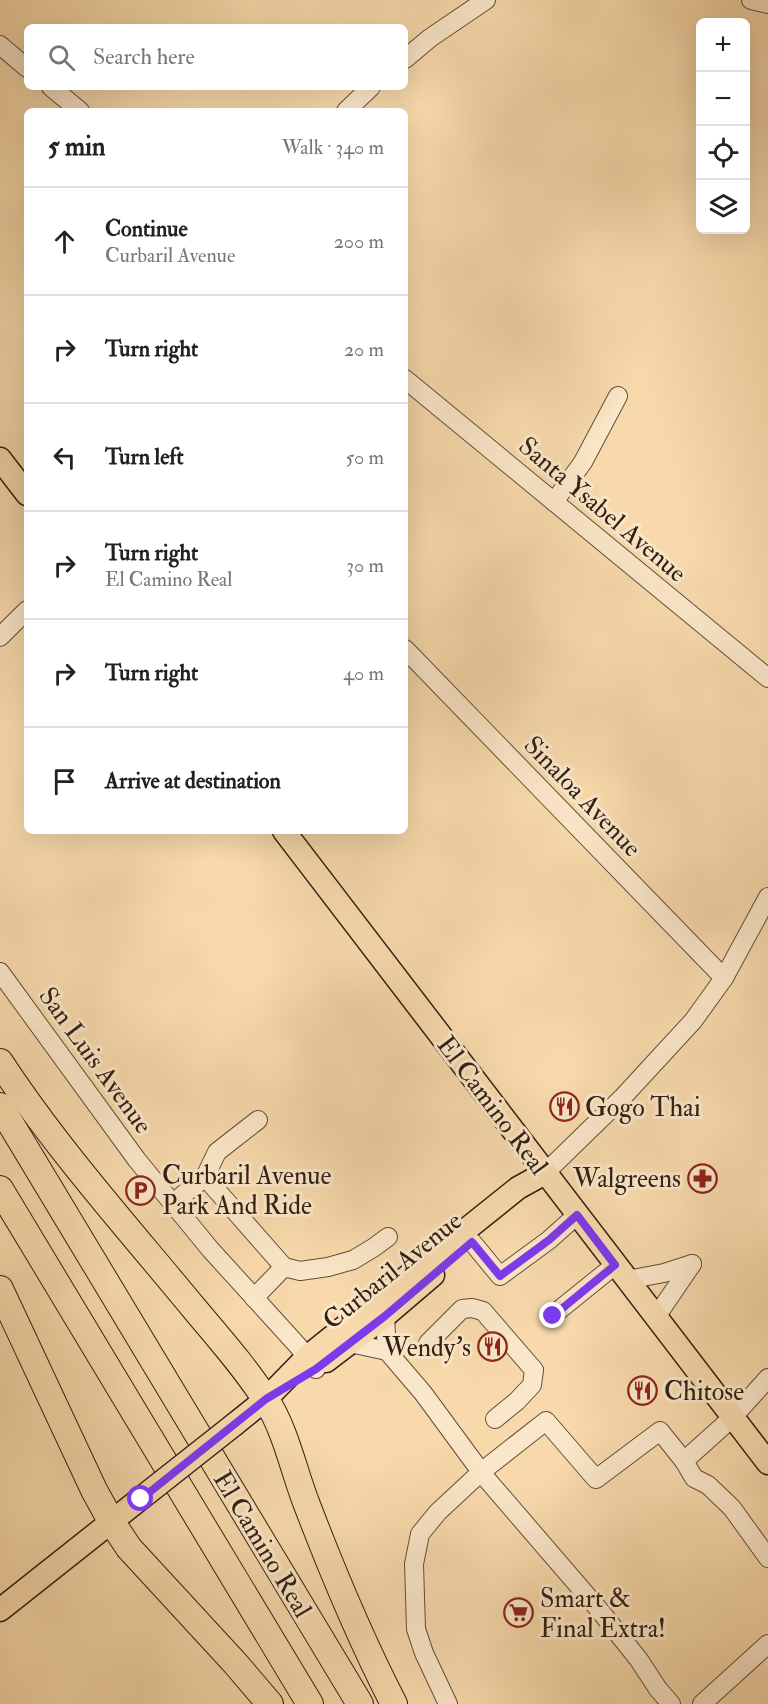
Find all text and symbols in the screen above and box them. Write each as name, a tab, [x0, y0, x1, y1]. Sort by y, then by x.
map controls	[696, 18, 750, 234]
button: +	[696, 18, 750, 72]
search box	[24, 24, 408, 90]
icon: search	[45, 41, 78, 74]
text: Search here	[93, 43, 195, 71]
button: −	[696, 72, 750, 126]
button: locate	[696, 126, 750, 180]
text: 5 min	[48, 131, 105, 163]
text: Walk · 340 m	[282, 135, 384, 160]
button: layers	[696, 180, 750, 234]
text: Continue	[105, 215, 188, 243]
icon: ahead	[48, 225, 81, 258]
text: 200 m	[334, 229, 384, 254]
text: Curbaril Avenue	[105, 243, 235, 268]
icon: right	[48, 333, 81, 366]
text: Turn right	[105, 335, 198, 363]
text: 20 m	[344, 337, 384, 362]
street label: Santa Ysabel Avenue	[512, 430, 693, 589]
icon: left	[48, 441, 81, 474]
text: Turn left	[105, 443, 184, 471]
text: 50 m	[345, 445, 384, 470]
text: Turn right	[105, 539, 198, 567]
icon: right	[48, 549, 81, 582]
text: 30 m	[346, 553, 384, 578]
text: El Camino Real	[105, 567, 232, 592]
icon: right	[48, 657, 81, 690]
text: Turn right	[105, 659, 198, 687]
text: 40 m	[343, 661, 384, 686]
street label: Sinaloa Avenue	[517, 730, 648, 864]
icon: arrive	[48, 765, 81, 798]
text: Arrive at destination	[105, 767, 281, 795]
street label: San Luis Avenue	[31, 981, 159, 1140]
street label: El Camino Real	[430, 1030, 555, 1182]
restaurant icon: Gogo Thai	[548, 1091, 580, 1123]
place label: Gogo Thai	[585, 1092, 701, 1124]
place label: Curbaril Avenue Park And Ride	[162, 1160, 332, 1222]
pharmacy icon: Walgreens	[686, 1162, 718, 1194]
place label: Walgreens	[572, 1163, 681, 1195]
parking icon: Curbaril Avenue Park And Ride	[125, 1174, 157, 1206]
street label: Curbaril Avenue	[317, 1205, 469, 1337]
route end	[539, 1302, 565, 1328]
restaurant icon: Wendy's	[476, 1331, 508, 1363]
place label: Wendy's	[382, 1332, 471, 1364]
restaurant icon: Chitose	[627, 1375, 659, 1407]
place label: Chitose	[664, 1376, 744, 1408]
street label: El Camino Real	[206, 1465, 319, 1624]
route start	[127, 1485, 153, 1511]
place label: Smart & Final Extra!	[540, 1583, 666, 1645]
supermarket icon: Smart & Final Extra!	[503, 1597, 535, 1629]

